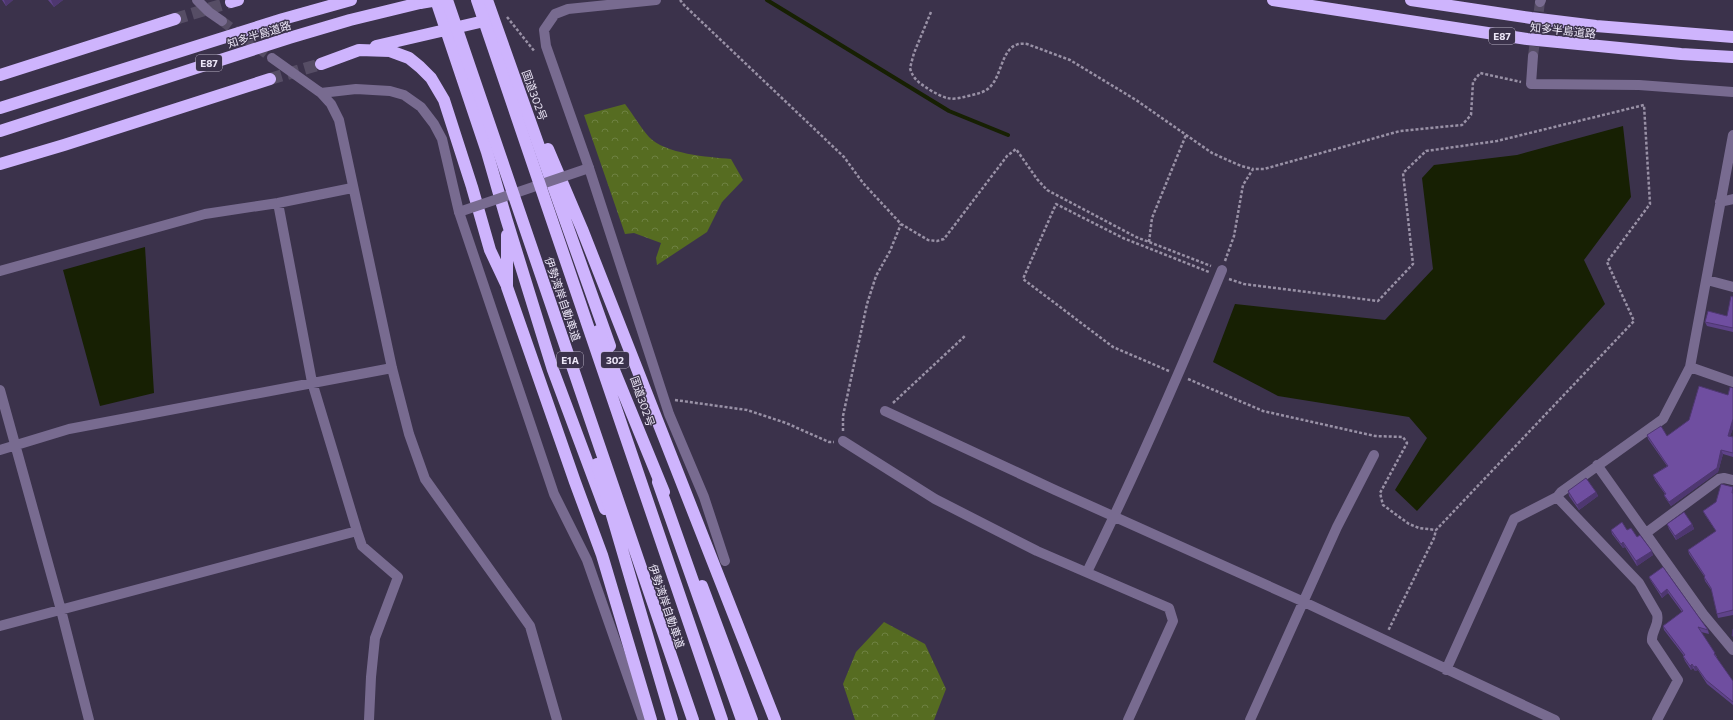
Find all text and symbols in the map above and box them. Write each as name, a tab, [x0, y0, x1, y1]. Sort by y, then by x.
street label: 知多半島道路	[226, 18, 292, 50]
street label: 知多半島道路	[1530, 20, 1596, 40]
road number: E87	[1489, 28, 1515, 44]
road number: E87	[196, 55, 222, 71]
street label: 国道302号	[520, 68, 550, 122]
street label: 伊勢湾岸自動車道	[543, 255, 583, 343]
road number: E1A	[557, 352, 583, 368]
road number: 302	[601, 352, 629, 368]
street label: 国道302号	[628, 374, 658, 428]
street label: 伊勢湾岸自動車道	[647, 562, 687, 650]

